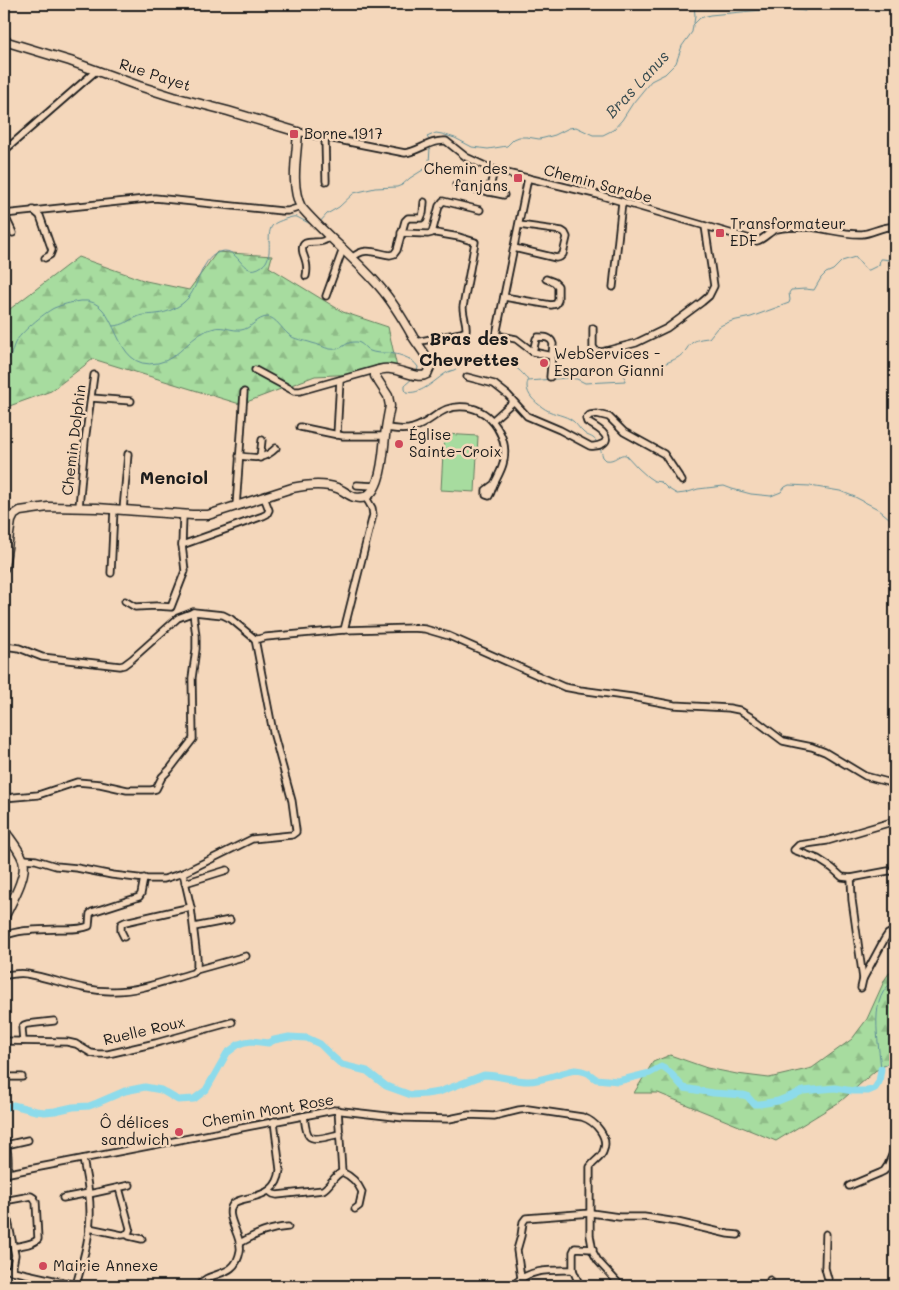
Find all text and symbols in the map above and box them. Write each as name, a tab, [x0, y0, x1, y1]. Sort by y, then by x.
water label: Bras Lanus	[600, 45, 673, 122]
street label: Rue Payet	[117, 53, 194, 95]
place label: Borne 1917	[304, 123, 383, 143]
marker: Borne 1917	[288, 128, 300, 140]
place label: Chemin des fanjans	[424, 158, 508, 195]
street label: Chemin Sarabe	[542, 159, 655, 207]
marker: Chemin des fanjans	[512, 172, 524, 184]
place label: Transformateur EDF	[730, 213, 846, 250]
marker: Transformateur EDF	[714, 227, 726, 239]
district label: Bras des Chevrettes	[419, 326, 519, 371]
place label: WebServices - Esparon Gianni	[554, 343, 664, 380]
marker: WebServices - Esparon Gianni	[538, 357, 550, 369]
street label: Chemin Dolphin	[56, 383, 90, 497]
place label: Église Sainte-Croix	[409, 424, 502, 461]
marker: Église Sainte-Croix	[393, 438, 405, 450]
district label: Menciol	[140, 465, 208, 489]
street label: Ruelle Roux	[101, 1011, 187, 1049]
street label: Chemin Mont Rose	[200, 1089, 335, 1131]
place label: Ô délices sandwich	[100, 1112, 169, 1149]
marker: Ô délices sandwich	[173, 1126, 185, 1138]
place label: Mairie Annexe	[53, 1255, 158, 1275]
marker: Mairie Annexe	[37, 1260, 49, 1272]

